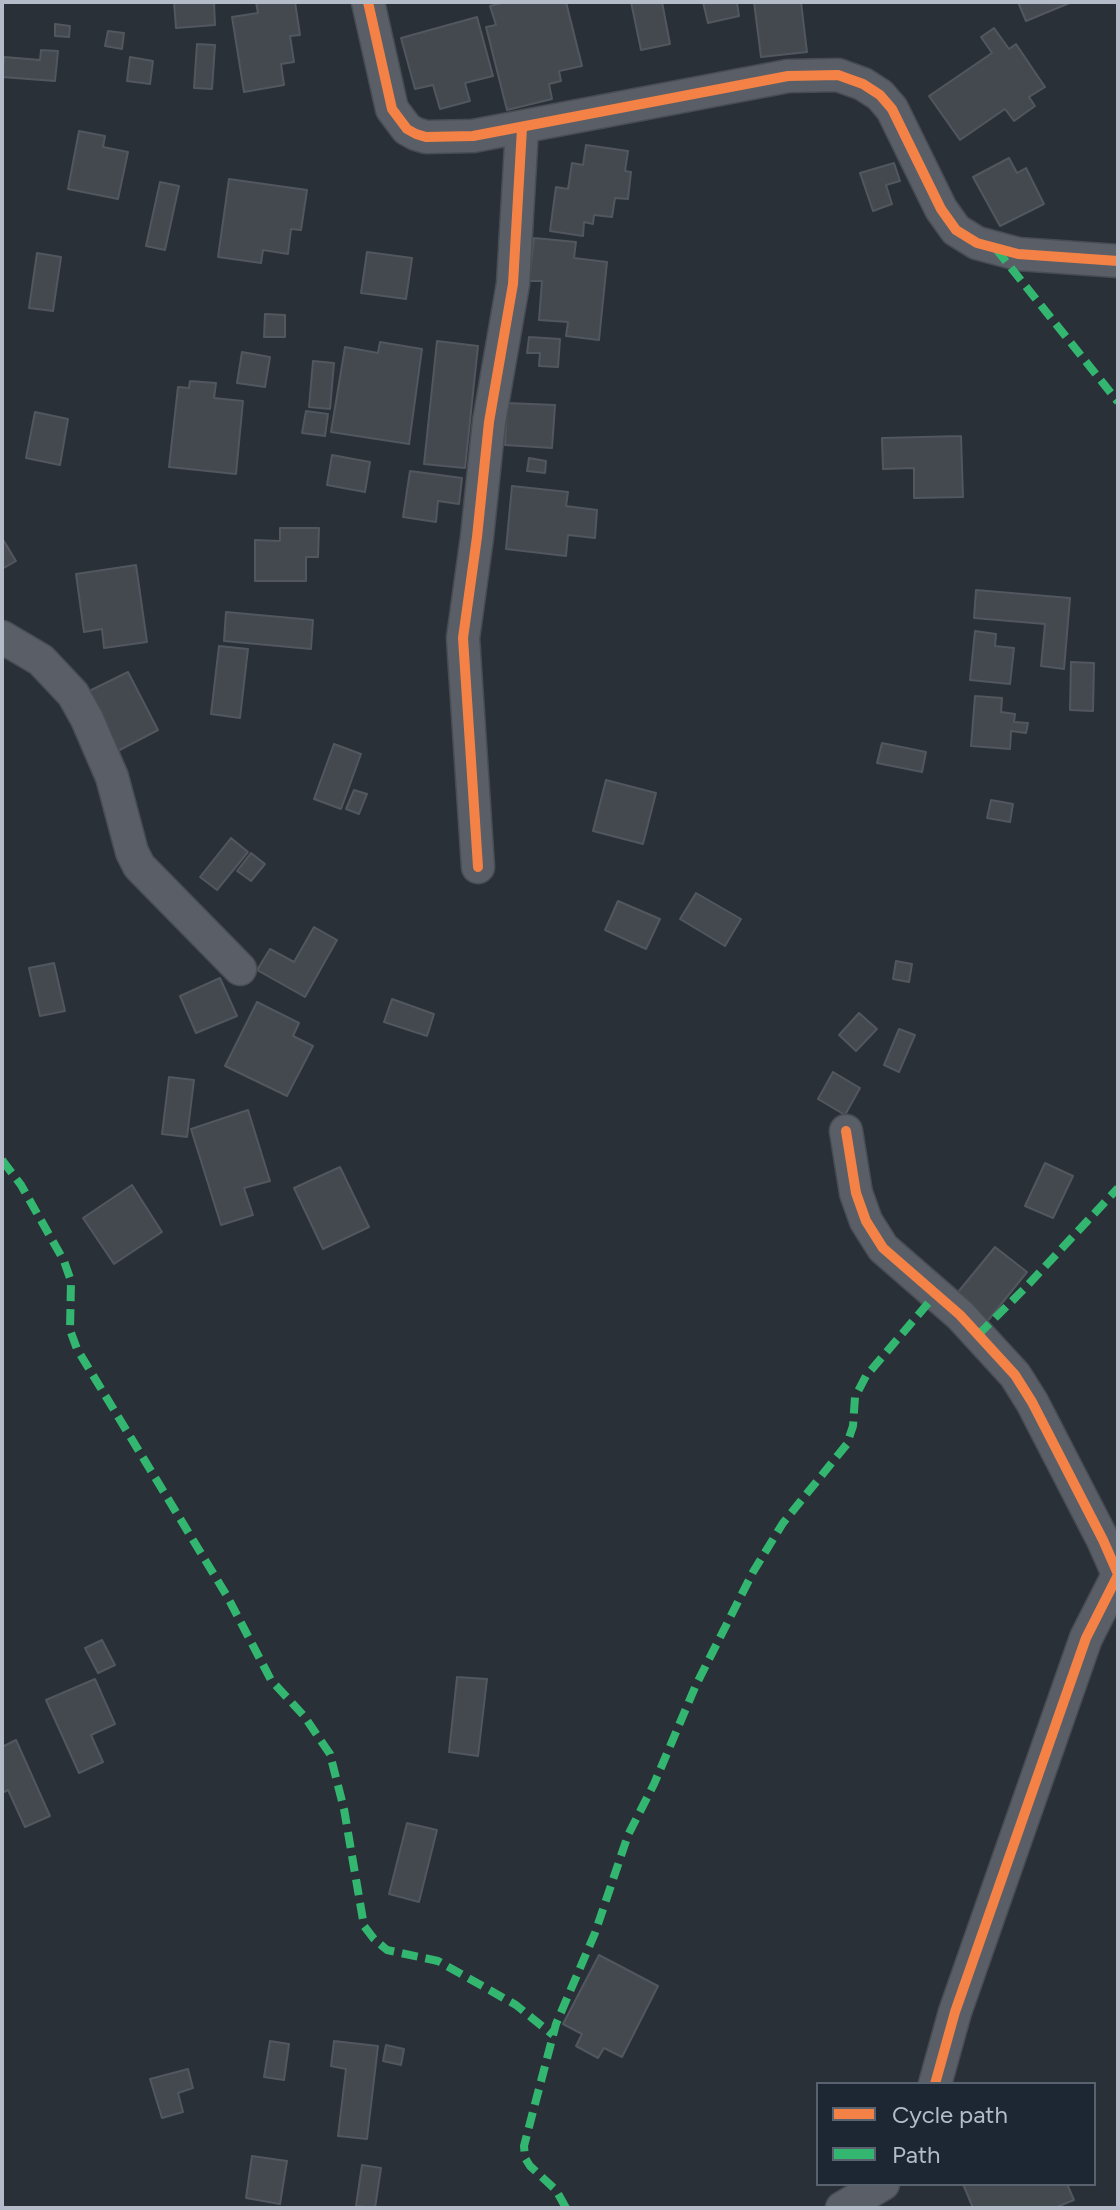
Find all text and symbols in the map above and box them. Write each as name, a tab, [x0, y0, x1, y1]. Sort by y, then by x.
legend	[816, 2082, 1096, 2186]
text: Cycle path	[892, 2100, 1008, 2129]
text: Path	[892, 2140, 940, 2169]

